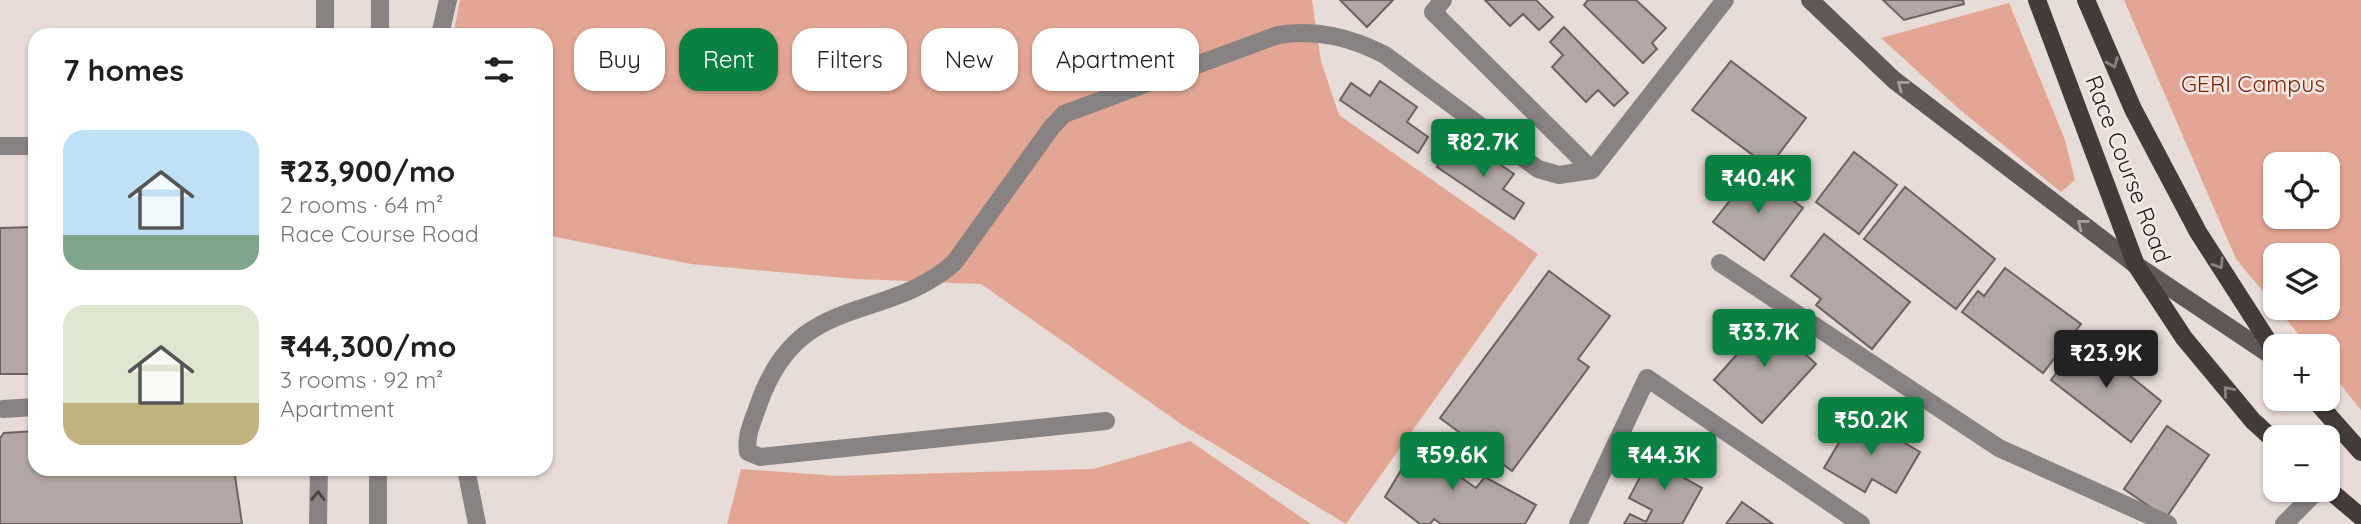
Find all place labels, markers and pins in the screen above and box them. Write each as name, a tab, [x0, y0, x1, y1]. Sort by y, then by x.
pin: ₹82.7K	[1426, 120, 1540, 179]
pin: ₹40.4K	[1701, 156, 1815, 215]
pin: ₹33.7K	[1707, 310, 1821, 369]
pin: ₹23.9K	[2049, 330, 2163, 390]
pin: ₹50.2K	[1814, 398, 1928, 457]
pin: ₹59.6K	[1395, 433, 1509, 492]
pin: ₹44.3K	[1607, 433, 1721, 492]

